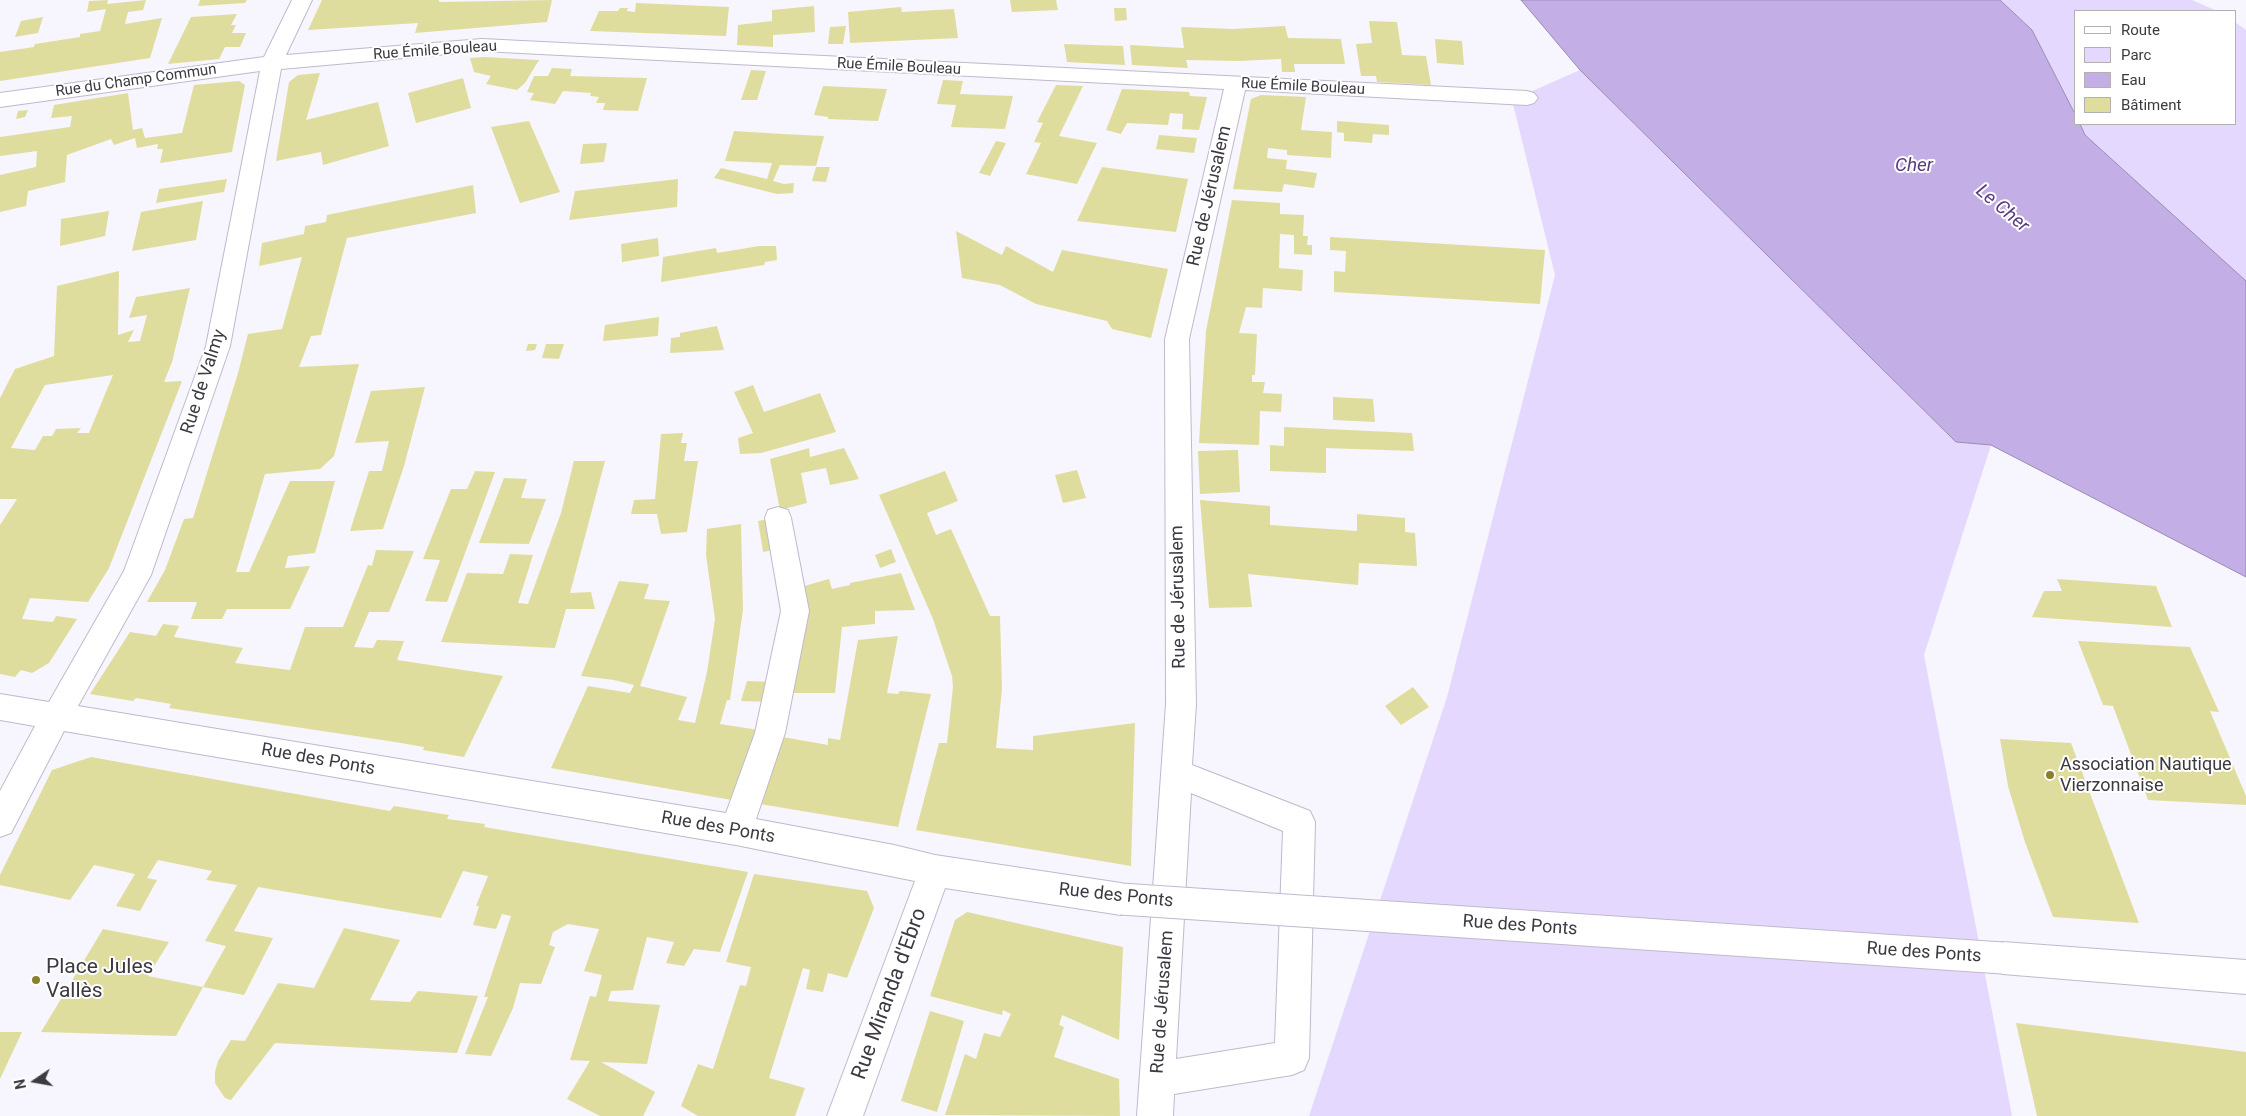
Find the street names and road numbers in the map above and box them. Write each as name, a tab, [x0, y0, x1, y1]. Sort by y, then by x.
street label: Rue Émile Bouleau	[373, 38, 497, 64]
street label: Rue Émile Bouleau	[837, 55, 961, 79]
street label: Rue du Champ Commun	[54, 61, 218, 101]
street label: Rue Émile Bouleau	[1241, 75, 1365, 99]
street label: Rue de Jérusalem	[1183, 124, 1237, 268]
street label: Rue de Valmy	[177, 327, 231, 437]
street label: Rue de Jérusalem	[1167, 525, 1191, 669]
street label: Rue des Ponts	[259, 739, 377, 781]
street label: Rue des Ponts	[659, 807, 777, 849]
street label: Rue des Ponts	[1058, 879, 1174, 913]
street label: Rue Miranda d'Ebro	[847, 905, 933, 1083]
street label: Rue des Ponts	[1462, 911, 1578, 941]
street label: Rue de Jérusalem	[1147, 930, 1179, 1074]
street label: Rue des Ponts	[1866, 938, 1982, 968]

